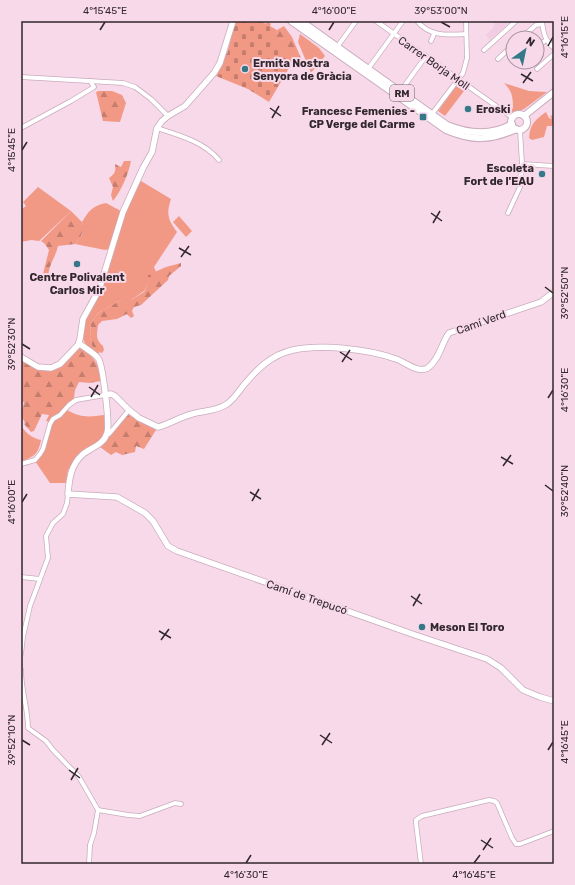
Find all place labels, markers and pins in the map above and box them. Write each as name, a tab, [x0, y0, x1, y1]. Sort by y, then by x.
place label: Ermita Nostra Senyora de Gràcia	[253, 57, 352, 83]
marker: Ermita Nostra Senyora de Gràcia	[240, 64, 250, 74]
place label: Eroski	[476, 103, 510, 116]
marker: Eroski	[463, 104, 473, 114]
place label: Francesc Femenies - CP Verge del Carme	[302, 105, 415, 131]
marker: Francesc Femenies - CP Verge del Carme	[418, 112, 428, 122]
place label: Escoleta Fort de l'EAU	[464, 162, 534, 188]
marker: Escoleta Fort de l'EAU	[537, 169, 547, 179]
marker: Centre Polivalent Carlos Mir	[72, 259, 82, 269]
place label: Centre Polivalent Carlos Mir	[29, 271, 125, 297]
place label: Meson El Toro	[430, 621, 505, 634]
marker: Meson El Toro	[417, 622, 427, 632]

